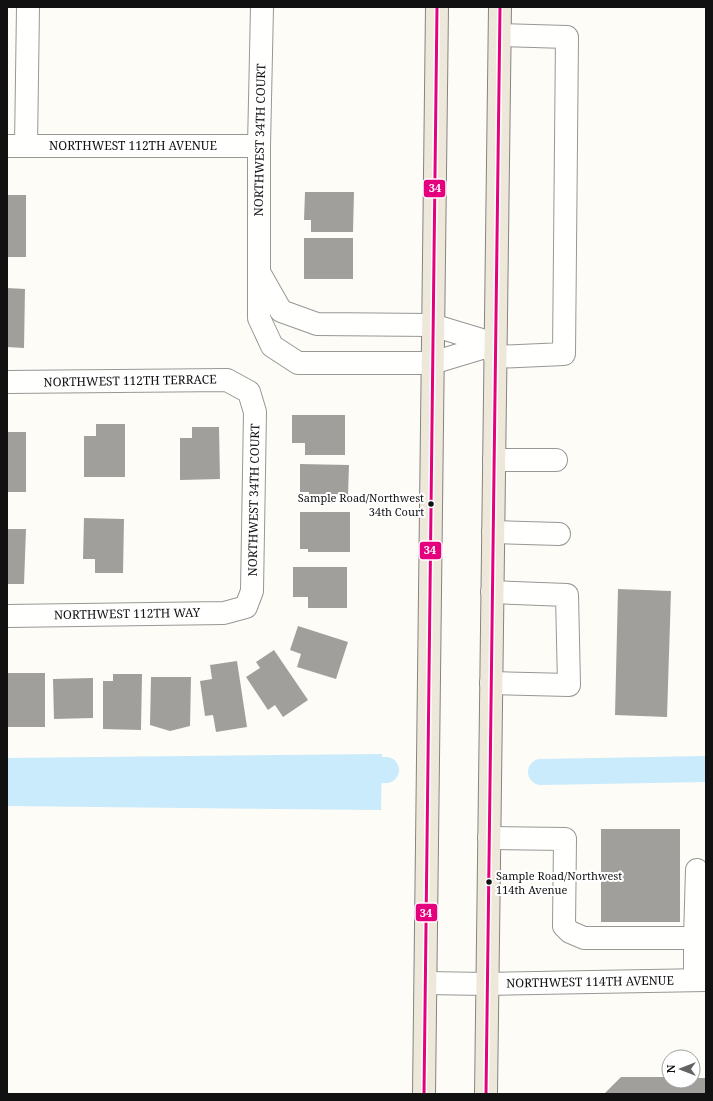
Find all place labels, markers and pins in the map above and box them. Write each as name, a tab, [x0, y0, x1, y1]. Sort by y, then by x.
place label: Sample Road/Northwest 34th Court	[298, 490, 424, 519]
marker: Sample Road/Northwest 34th Court	[426, 499, 436, 509]
place label: Sample Road/Northwest 114th Avenue	[496, 868, 622, 897]
marker: Sample Road/Northwest 114th Avenue	[484, 877, 494, 887]

